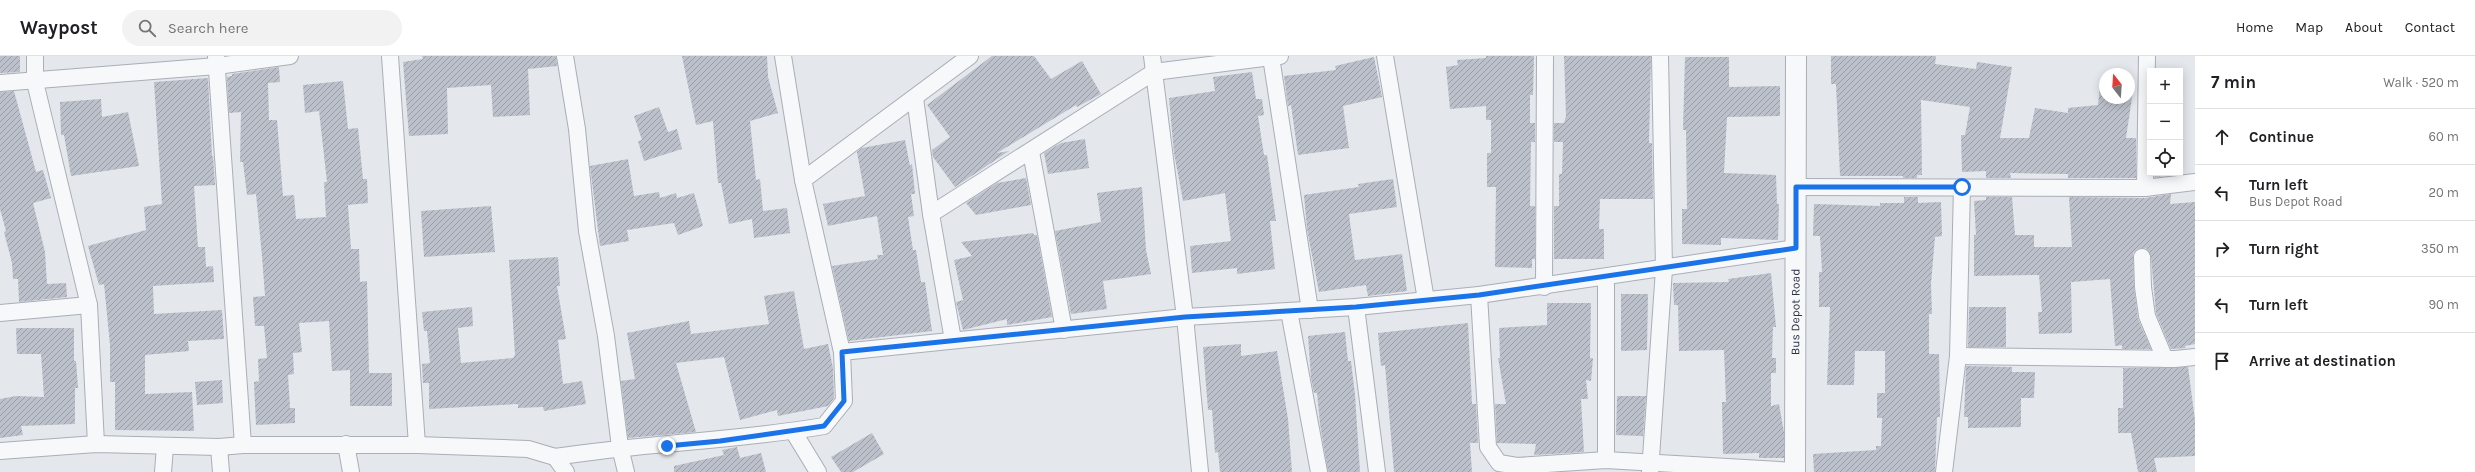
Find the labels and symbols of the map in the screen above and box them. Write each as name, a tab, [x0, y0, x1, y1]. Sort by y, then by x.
north arrow	[2099, 68, 2135, 104]
route start	[1953, 178, 1971, 196]
street label: Bus Depot Road	[1788, 269, 1802, 355]
route end	[658, 437, 676, 455]

